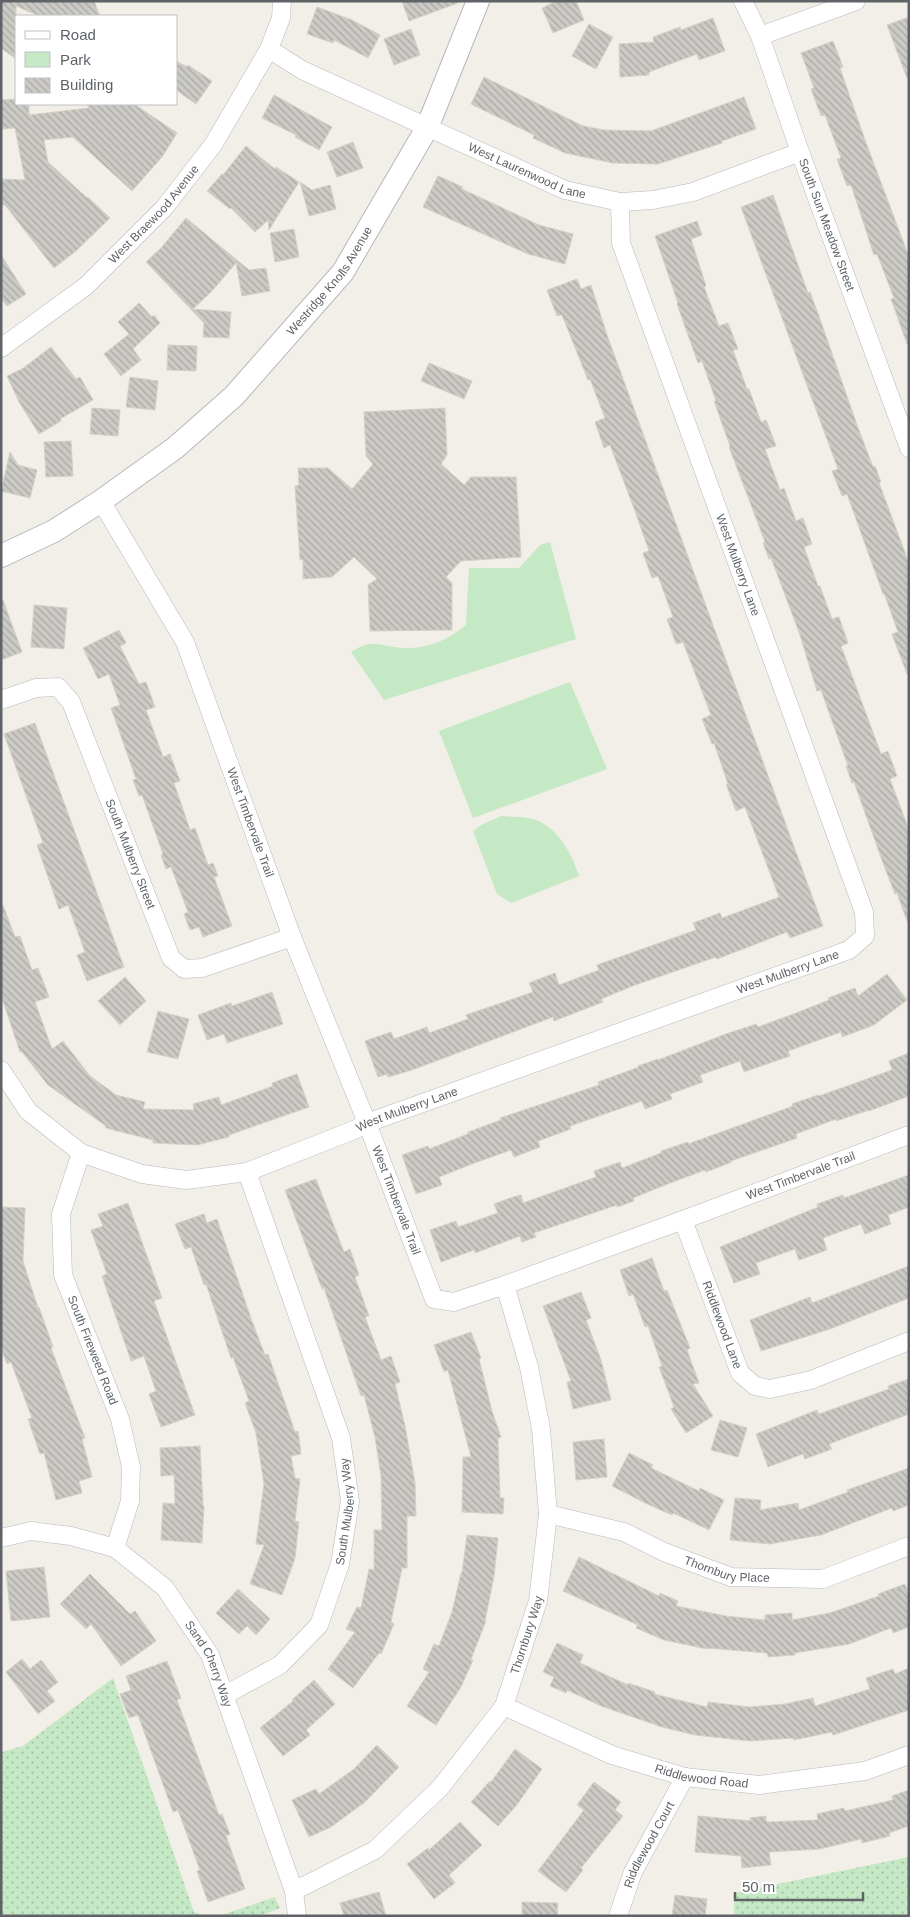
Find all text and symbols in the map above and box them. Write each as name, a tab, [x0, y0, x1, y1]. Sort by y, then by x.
legend	[15, 15, 178, 105]
text: Road	[60, 26, 96, 43]
text: Park	[60, 51, 91, 68]
text: Building	[60, 76, 113, 93]
street label: West Laurenwood Lane	[466, 140, 587, 201]
street label: South Sun Meadow Street	[796, 156, 858, 294]
street label: West Braewood Avenue	[106, 162, 202, 266]
street label: Westridge Knolls Avenue	[284, 224, 375, 338]
street label: West Mulberry Lane	[713, 512, 763, 618]
street label: West Timbervale Trail	[224, 766, 277, 879]
street label: South Mulberry Street	[103, 797, 158, 912]
street label: West Mulberry Lane	[735, 947, 841, 997]
street label: West Mulberry Lane	[354, 1084, 460, 1135]
street label: West Timbervale Trail	[369, 1144, 423, 1256]
street label: West Timbervale Trail	[744, 1149, 857, 1203]
street label: Riddlewood Lane	[699, 1279, 745, 1371]
street label: South Fireweed Road	[65, 1293, 121, 1407]
street label: South Mulberry Way	[333, 1457, 357, 1566]
street label: Thornbury Place	[682, 1553, 770, 1585]
street label: Thornbury Way	[508, 1595, 546, 1676]
street label: Sand Cherry Way	[182, 1618, 235, 1709]
street label: Riddlewood Road	[653, 1761, 749, 1791]
street label: Riddlewood Court	[621, 1799, 678, 1890]
scale bar	[735, 1870, 862, 1902]
text: 50 m	[742, 1878, 775, 1895]

